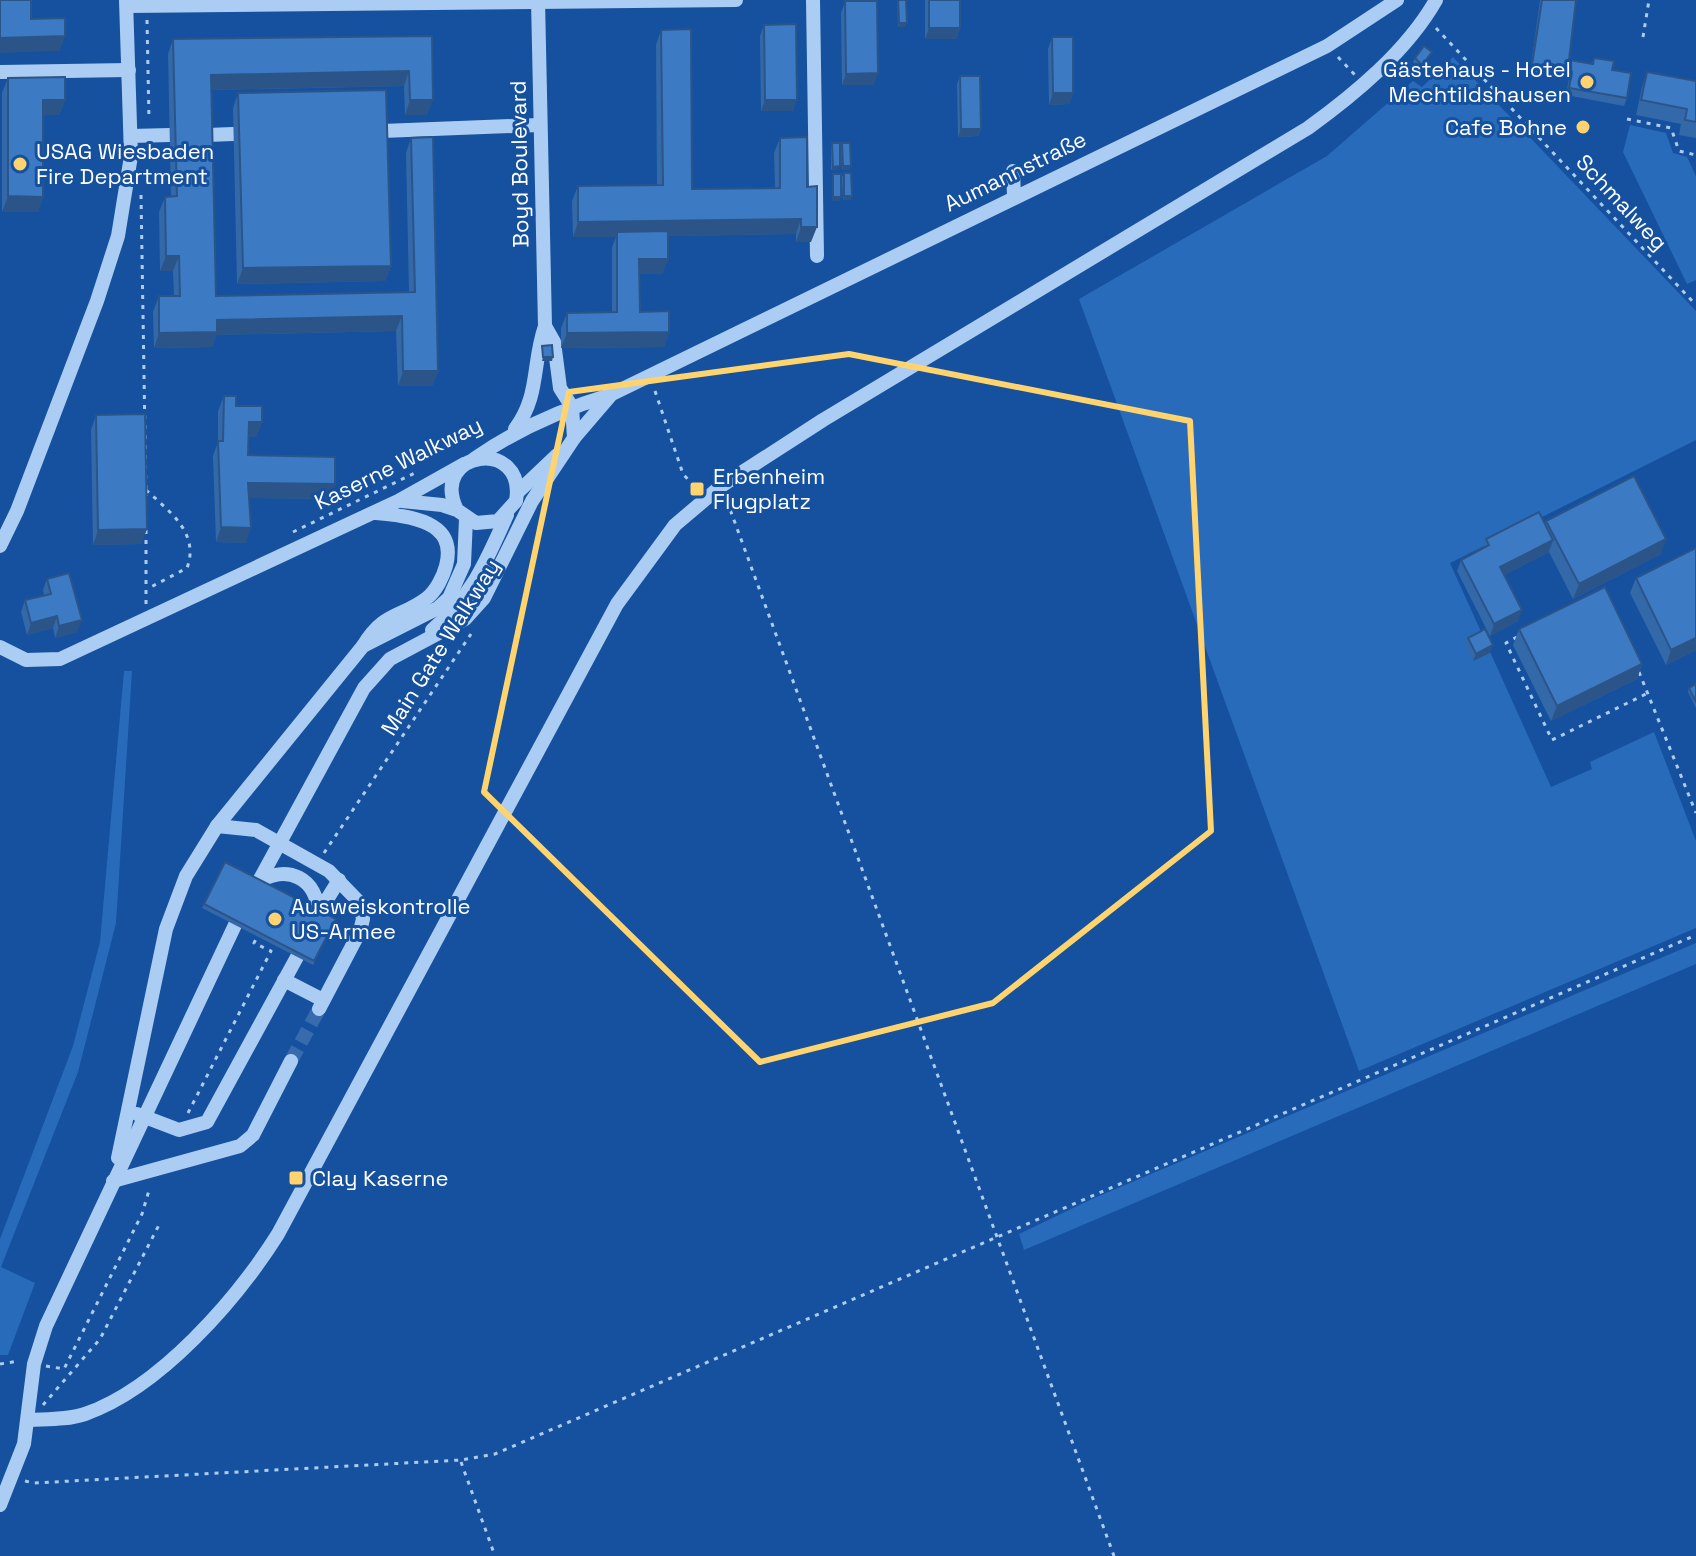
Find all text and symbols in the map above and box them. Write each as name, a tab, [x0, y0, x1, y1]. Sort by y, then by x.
place label: Gästehaus - Hotel Mechtildshausen	[1383, 55, 1571, 108]
marker: Gästehaus - Hotel Mechtildshausen	[1578, 73, 1596, 91]
street label: Boyd Boulevard	[504, 80, 534, 248]
place label: Cafe Bohne	[1445, 113, 1567, 141]
marker: Cafe Bohne	[1574, 118, 1592, 136]
street label: Aumannstraße	[939, 124, 1091, 218]
place label: USAG Wiesbaden Fire Department	[36, 137, 214, 190]
street label: Schmalweg	[1570, 148, 1674, 256]
marker: USAG Wiesbaden Fire Department	[11, 155, 29, 173]
street label: Kaserne Walkway	[310, 410, 486, 516]
place label: Erbenheim Flugplatz	[713, 462, 825, 515]
marker: Erbenheim Flugplatz	[688, 480, 706, 498]
street label: Main Gate Walkway	[374, 553, 506, 741]
place label: Ausweiskontrolle US-Armee	[291, 892, 471, 945]
marker: Ausweiskontrolle US-Armee	[266, 910, 284, 928]
place label: Clay Kaserne	[312, 1164, 448, 1192]
marker: Clay Kaserne	[287, 1169, 305, 1187]

